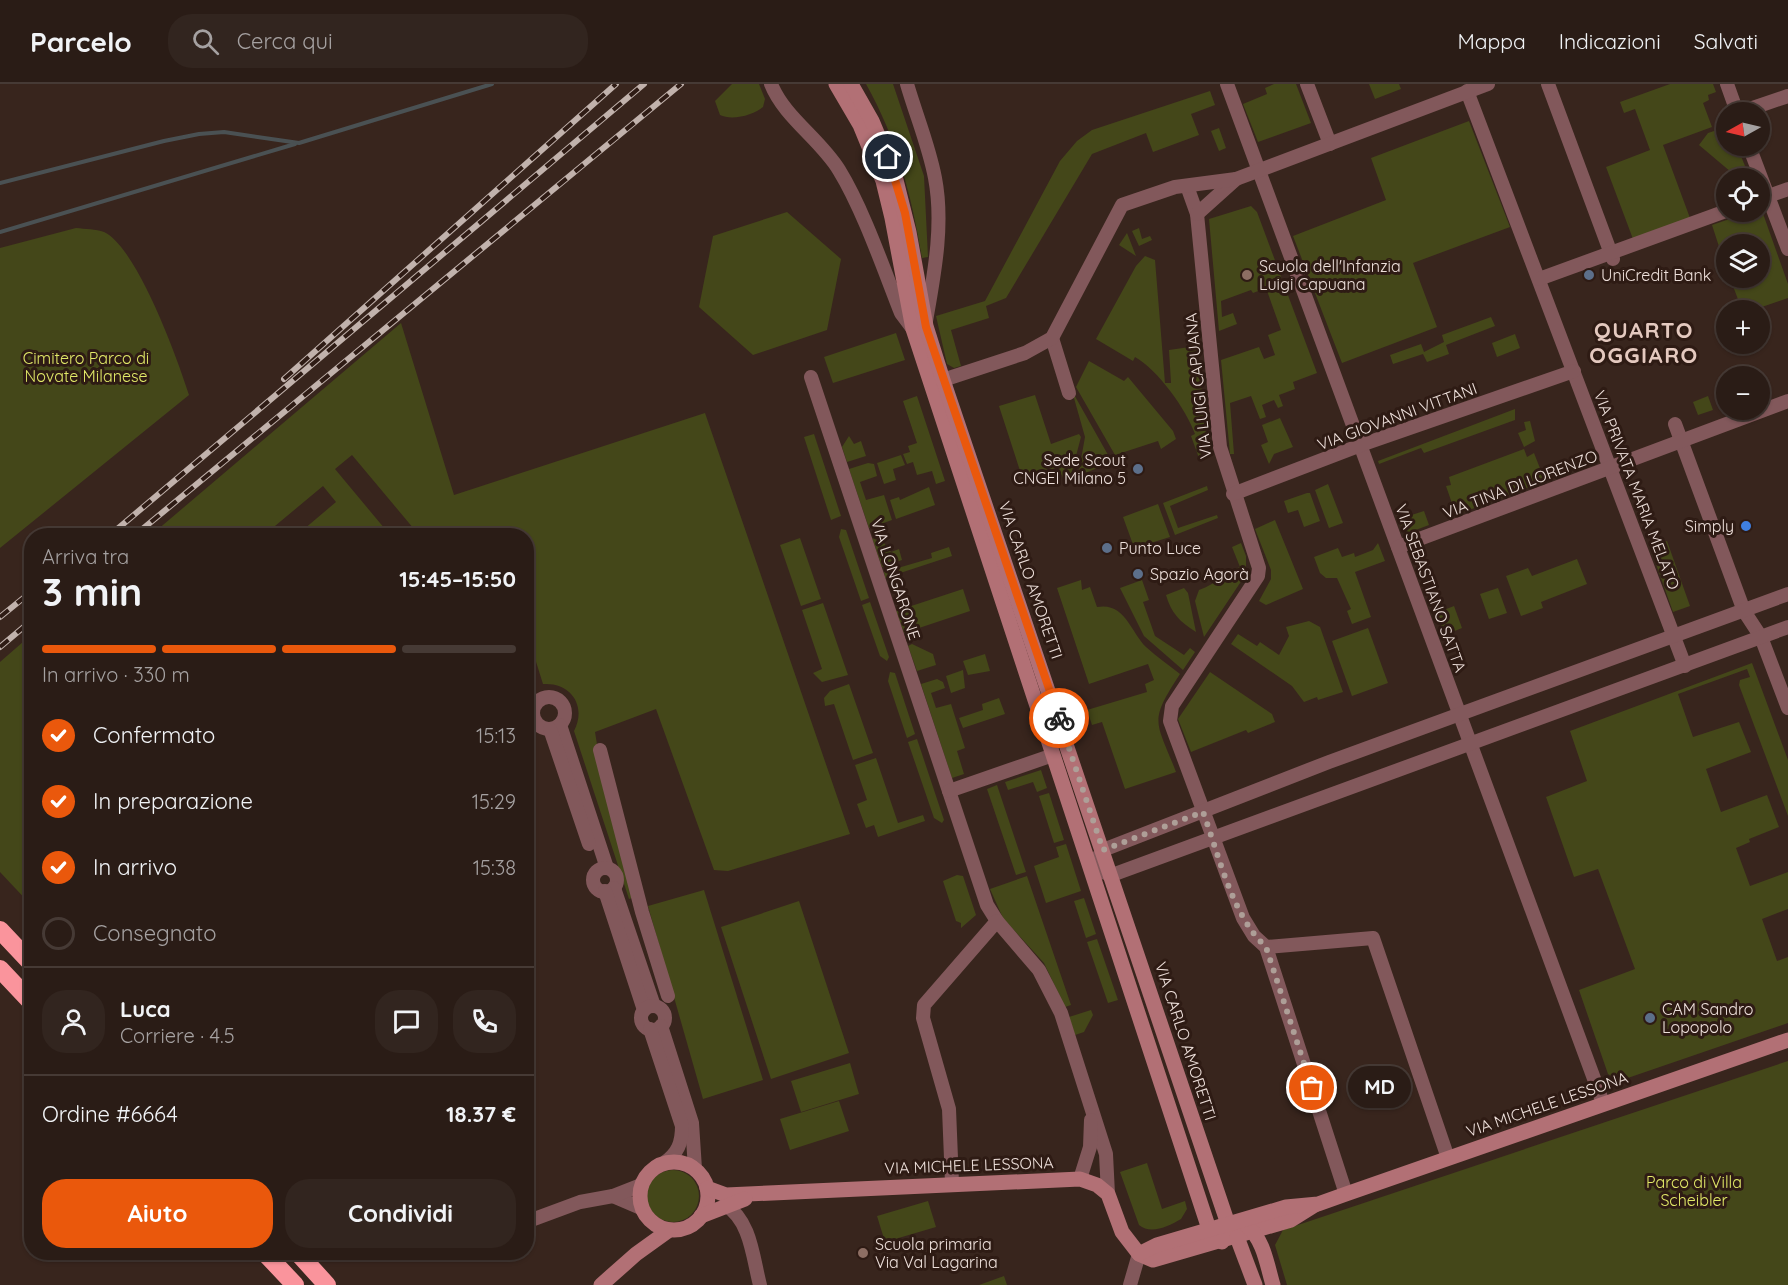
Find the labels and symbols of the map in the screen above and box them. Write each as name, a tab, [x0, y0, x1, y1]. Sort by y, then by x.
north arrow	[1716, 102, 1770, 156]
pin	[862, 131, 913, 182]
place label: Scuola dell'Infanzia Luigi Capuana	[1259, 256, 1401, 294]
place label: UniCredit Bank	[1601, 265, 1711, 285]
marker: Scuola dell'Infanzia Luigi Capuana	[1240, 268, 1254, 282]
marker: UniCredit Bank	[1582, 268, 1596, 282]
street label: VIA LUIGI CAPUANA	[1180, 312, 1216, 460]
district label: QUARTO OGGIARO	[1589, 316, 1699, 369]
park label: Cimitero Parco di Novate Milanese	[23, 348, 149, 386]
street label: VIA GIOVANNI VITTANI	[1314, 378, 1480, 454]
street label: VIA PRIVATA MARIA MELATO	[1590, 388, 1684, 592]
street label: VIA TINA DI LORENZO	[1440, 445, 1600, 523]
place label: Sede Scout CNGEI Milano 5	[1013, 450, 1126, 488]
marker: Sede Scout CNGEI Milano 5	[1131, 462, 1145, 476]
street label: VIA CARLO AMORETTI	[995, 499, 1067, 661]
street label: VIA SEBASTIANO SATTA	[1391, 501, 1471, 675]
street label: VIA LONGARONE	[867, 516, 925, 642]
place label: Simply	[1685, 516, 1734, 536]
marker: Simply	[1739, 519, 1753, 533]
place label: Punto Luce	[1119, 538, 1201, 558]
marker: Punto Luce	[1100, 541, 1114, 555]
place label: Spazio Agorà	[1150, 564, 1249, 584]
marker: Spazio Agorà	[1131, 567, 1145, 581]
courier	[1029, 688, 1089, 748]
street label: VIA CARLO AMORETTI	[1151, 959, 1221, 1123]
place label: CAM Sandro Lopopolo	[1662, 999, 1754, 1037]
marker: CAM Sandro Lopopolo	[1643, 1011, 1657, 1025]
pin	[1286, 1062, 1337, 1113]
callout: MD	[1348, 1067, 1411, 1109]
street label: VIA MICHELE LESSONA	[1464, 1067, 1630, 1141]
street label: VIA MICHELE LESSONA	[884, 1152, 1054, 1178]
park label: Parco di Villa Scheibler	[1646, 1172, 1742, 1210]
place label: Scuola primaria Via Val Lagarina	[875, 1234, 998, 1272]
marker: Scuola primaria Via Val Lagarina	[856, 1246, 870, 1260]

